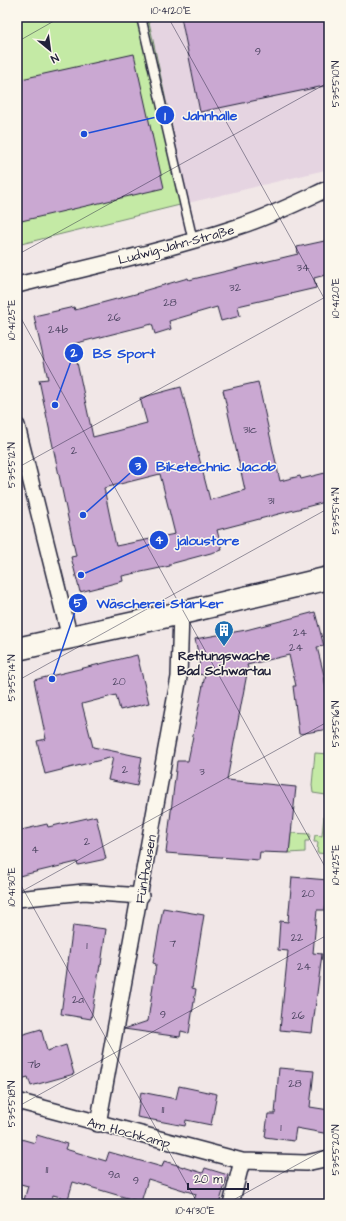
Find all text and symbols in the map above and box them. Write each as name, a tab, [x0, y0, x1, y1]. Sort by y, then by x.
text: 10°41'20"E	[151, 4, 191, 18]
north arrow	[30, 30, 70, 70]
house number: 9	[255, 44, 261, 59]
text: N	[48, 50, 61, 67]
text: 53°55'10"N	[329, 61, 343, 107]
callout: Jahnhalle	[155, 102, 245, 128]
text: Jahnhalle	[182, 106, 238, 126]
text: 1	[164, 108, 166, 125]
street label: Ludwig-Jahn-Straße	[116, 221, 237, 270]
house number: 34	[296, 260, 310, 275]
text: 10°41'20"E	[329, 278, 343, 318]
house number: 32	[229, 280, 242, 295]
house number: 28	[163, 295, 177, 310]
text: 10°41'25"E	[5, 300, 19, 340]
house number: 26	[107, 310, 121, 325]
house number: 24b	[48, 322, 68, 337]
callout: BS Sport	[64, 340, 163, 366]
text: BS Sport	[93, 344, 156, 364]
text: 2	[70, 345, 78, 362]
house number: 31c	[243, 422, 257, 437]
text: 53°55'12"N	[5, 442, 19, 488]
house number: 2	[71, 443, 78, 458]
callout: Biketechnic Jacob	[128, 453, 284, 479]
text: Biketechnic Jacob	[156, 457, 276, 477]
text: 3	[134, 458, 142, 475]
text: 53°55'14"N	[329, 488, 343, 534]
house number: 31	[267, 493, 275, 508]
callout: jaloustore	[149, 527, 247, 553]
text: jaloustore	[175, 531, 240, 551]
text: 4	[155, 532, 164, 549]
callout: Wäscherei Starker	[68, 590, 232, 616]
text: Wäscherei Starker	[95, 594, 224, 614]
text: 5	[74, 595, 83, 612]
building icon: Rettungswache Bad Schwartau	[213, 619, 235, 647]
house number: 24	[293, 625, 307, 640]
house number: 24	[289, 640, 303, 655]
place label: Rettungswache Bad Schwartau	[177, 647, 271, 680]
text: 53°55'14"N	[5, 655, 19, 701]
house number: 20	[112, 674, 126, 689]
text: 53°55'16"N	[329, 701, 343, 747]
house number: 2	[122, 762, 129, 777]
house number: 3	[199, 764, 205, 779]
street label: Fünfhausen	[131, 833, 161, 905]
house number: 2	[84, 834, 91, 849]
house number: 4	[31, 842, 39, 857]
text: 10°41'25"E	[329, 845, 343, 885]
text: 10°41'30"E	[5, 867, 19, 907]
house number: 20	[301, 886, 315, 901]
house number: 22	[291, 930, 304, 945]
house number: 7	[170, 936, 177, 951]
house number: 1	[86, 938, 88, 953]
house number: 24	[297, 959, 311, 974]
house number: 2a	[72, 992, 84, 1007]
house number: 9	[160, 1007, 166, 1022]
house number: 26	[291, 1008, 305, 1023]
house number: 7b	[28, 1057, 40, 1072]
house number: 28	[288, 1076, 302, 1091]
text: 53°55'18"N	[5, 1081, 19, 1127]
house number: 11	[162, 1102, 165, 1117]
street label: Am Hochkamp	[85, 1113, 172, 1153]
house number: 1	[280, 1120, 282, 1135]
text: 53°55'20"N	[329, 1125, 343, 1175]
house number: 11	[46, 1162, 49, 1177]
scale bar	[188, 1165, 248, 1191]
house number: 9a	[108, 1167, 120, 1182]
text: 20 m	[194, 1171, 223, 1188]
house number: 9	[133, 1173, 139, 1188]
text: 10°41'30"E	[175, 1204, 215, 1218]

